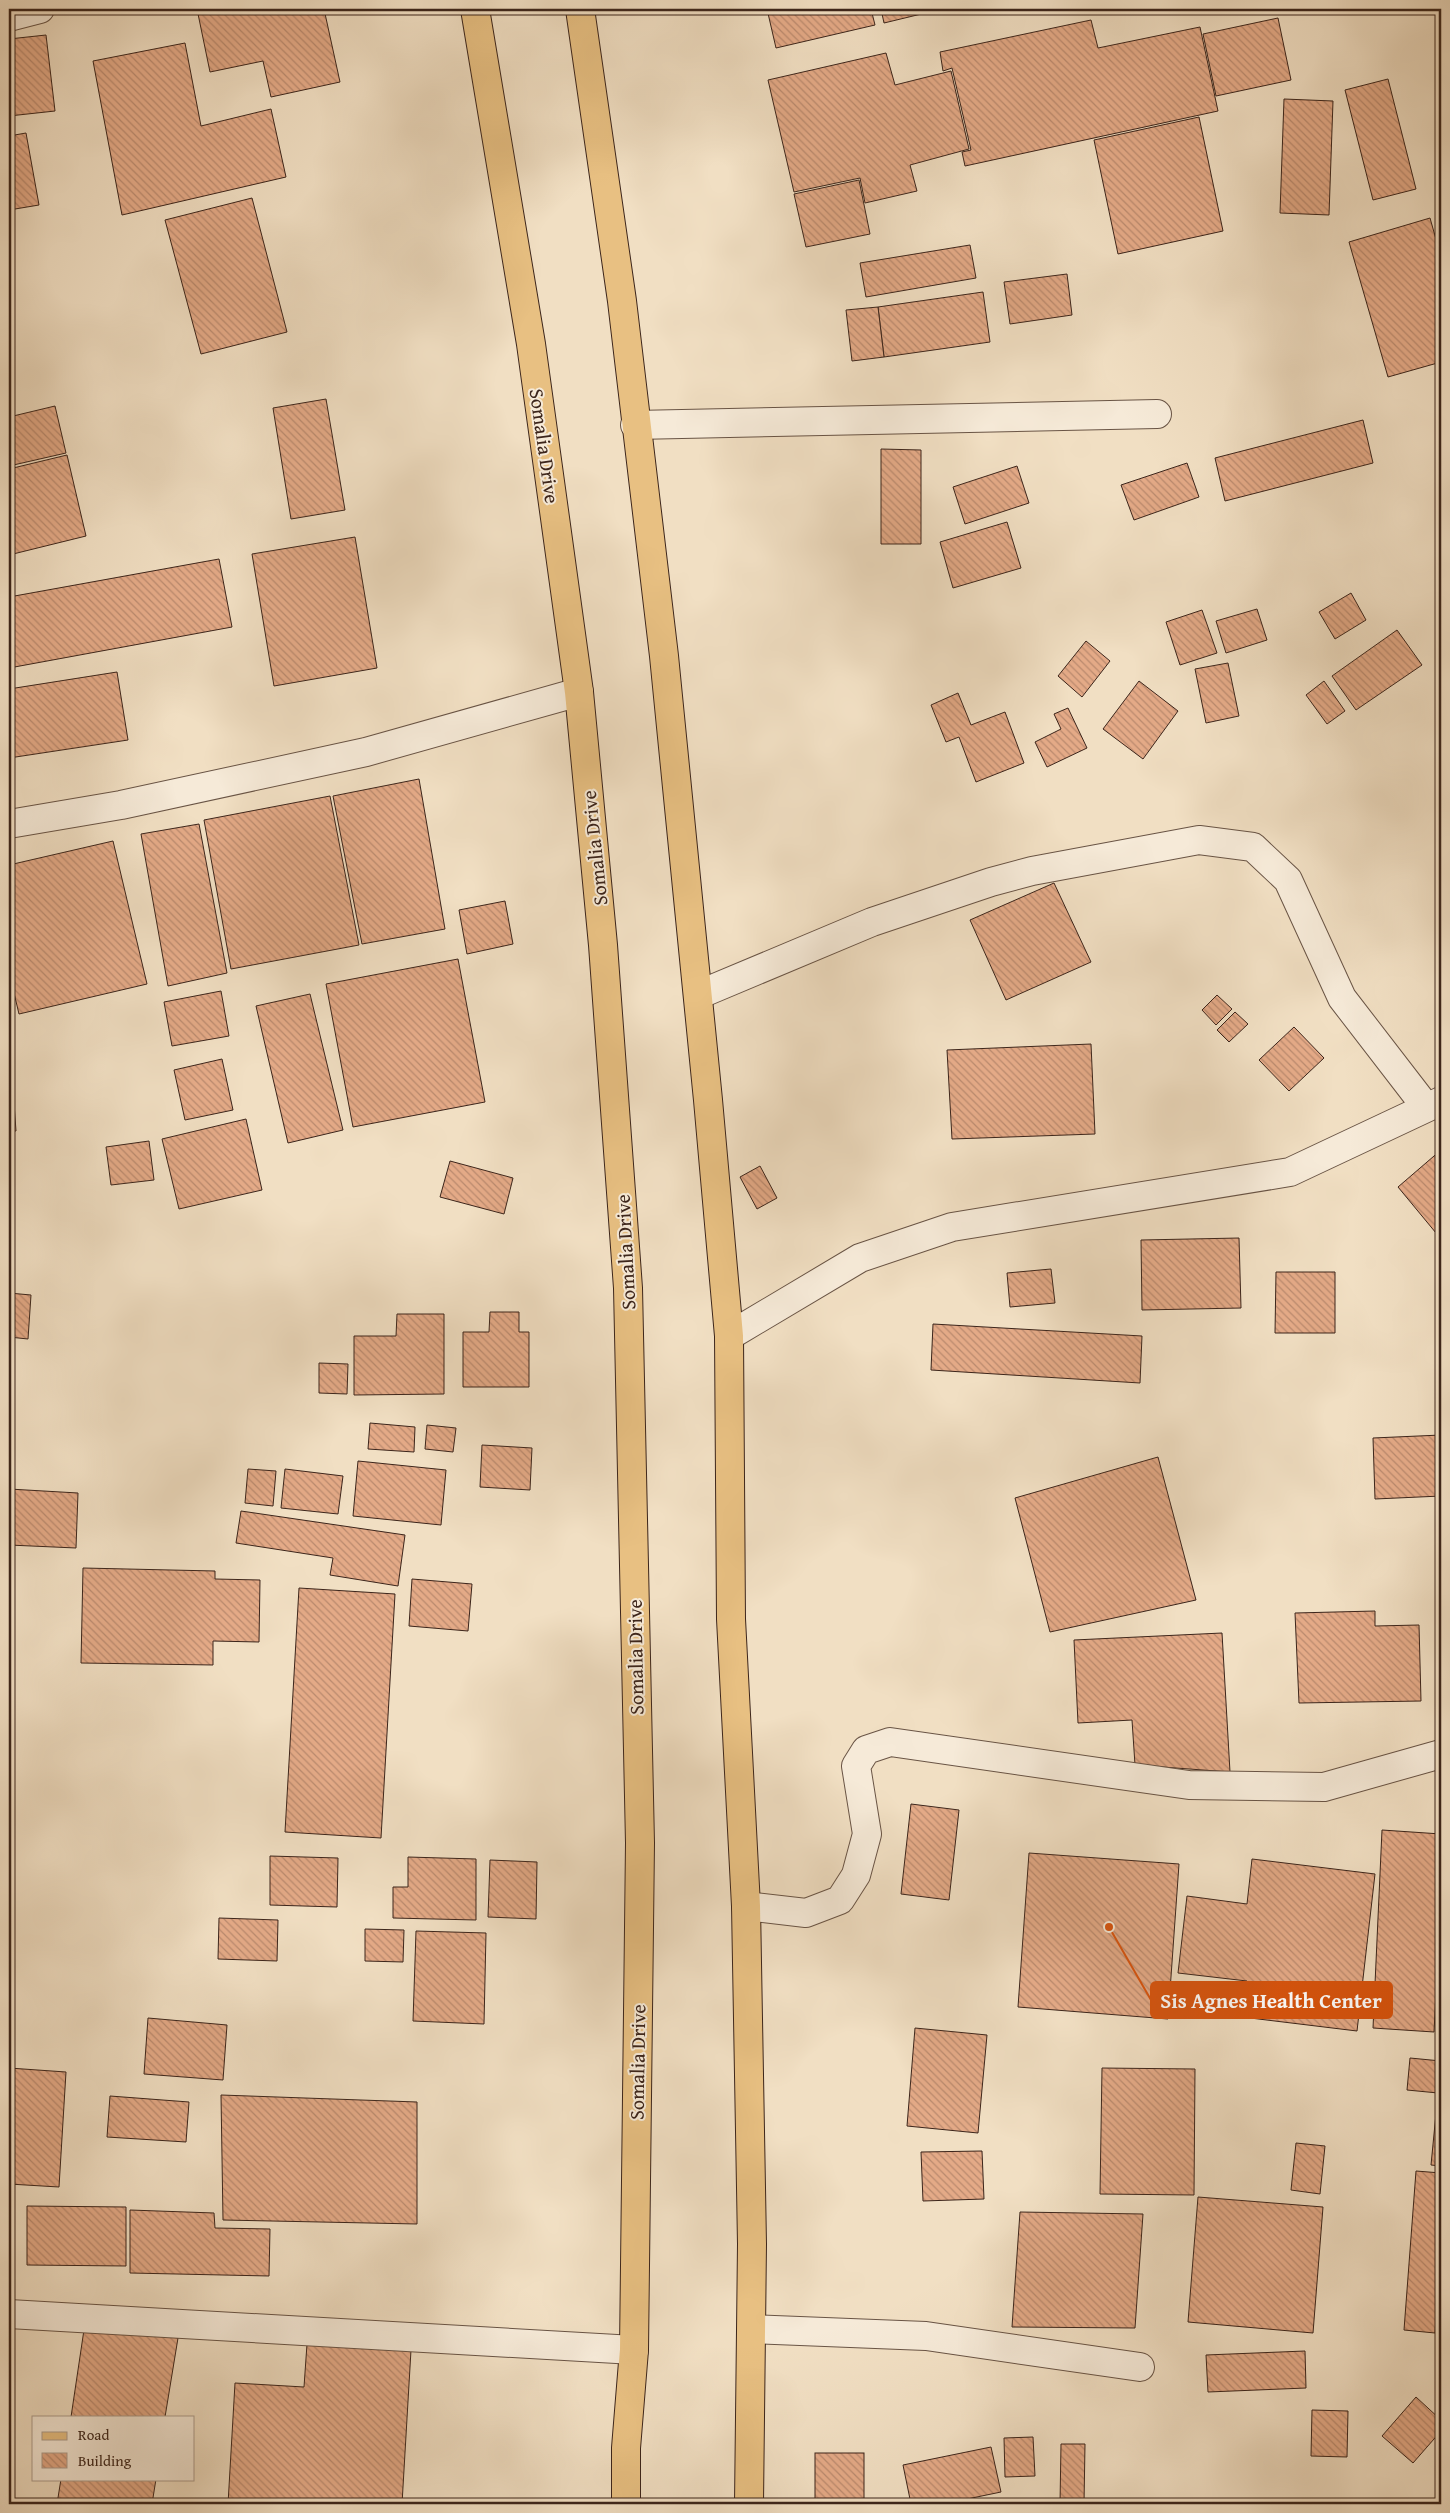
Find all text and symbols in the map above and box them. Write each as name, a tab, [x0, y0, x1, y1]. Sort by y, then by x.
street label: Somalia Drive	[523, 387, 567, 505]
street label: Somalia Drive	[574, 789, 614, 907]
street label: Somalia Drive	[607, 1193, 643, 1311]
street label: Somalia Drive	[619, 1599, 651, 1715]
callout: Sis Agnes Health Center	[1151, 1982, 1392, 2018]
text: Sis Agnes Health Center	[1160, 1985, 1382, 2016]
street label: Somalia Drive	[621, 2004, 653, 2120]
legend	[32, 2416, 195, 2480]
text: Road	[78, 2424, 109, 2445]
text: Building	[78, 2450, 132, 2471]

